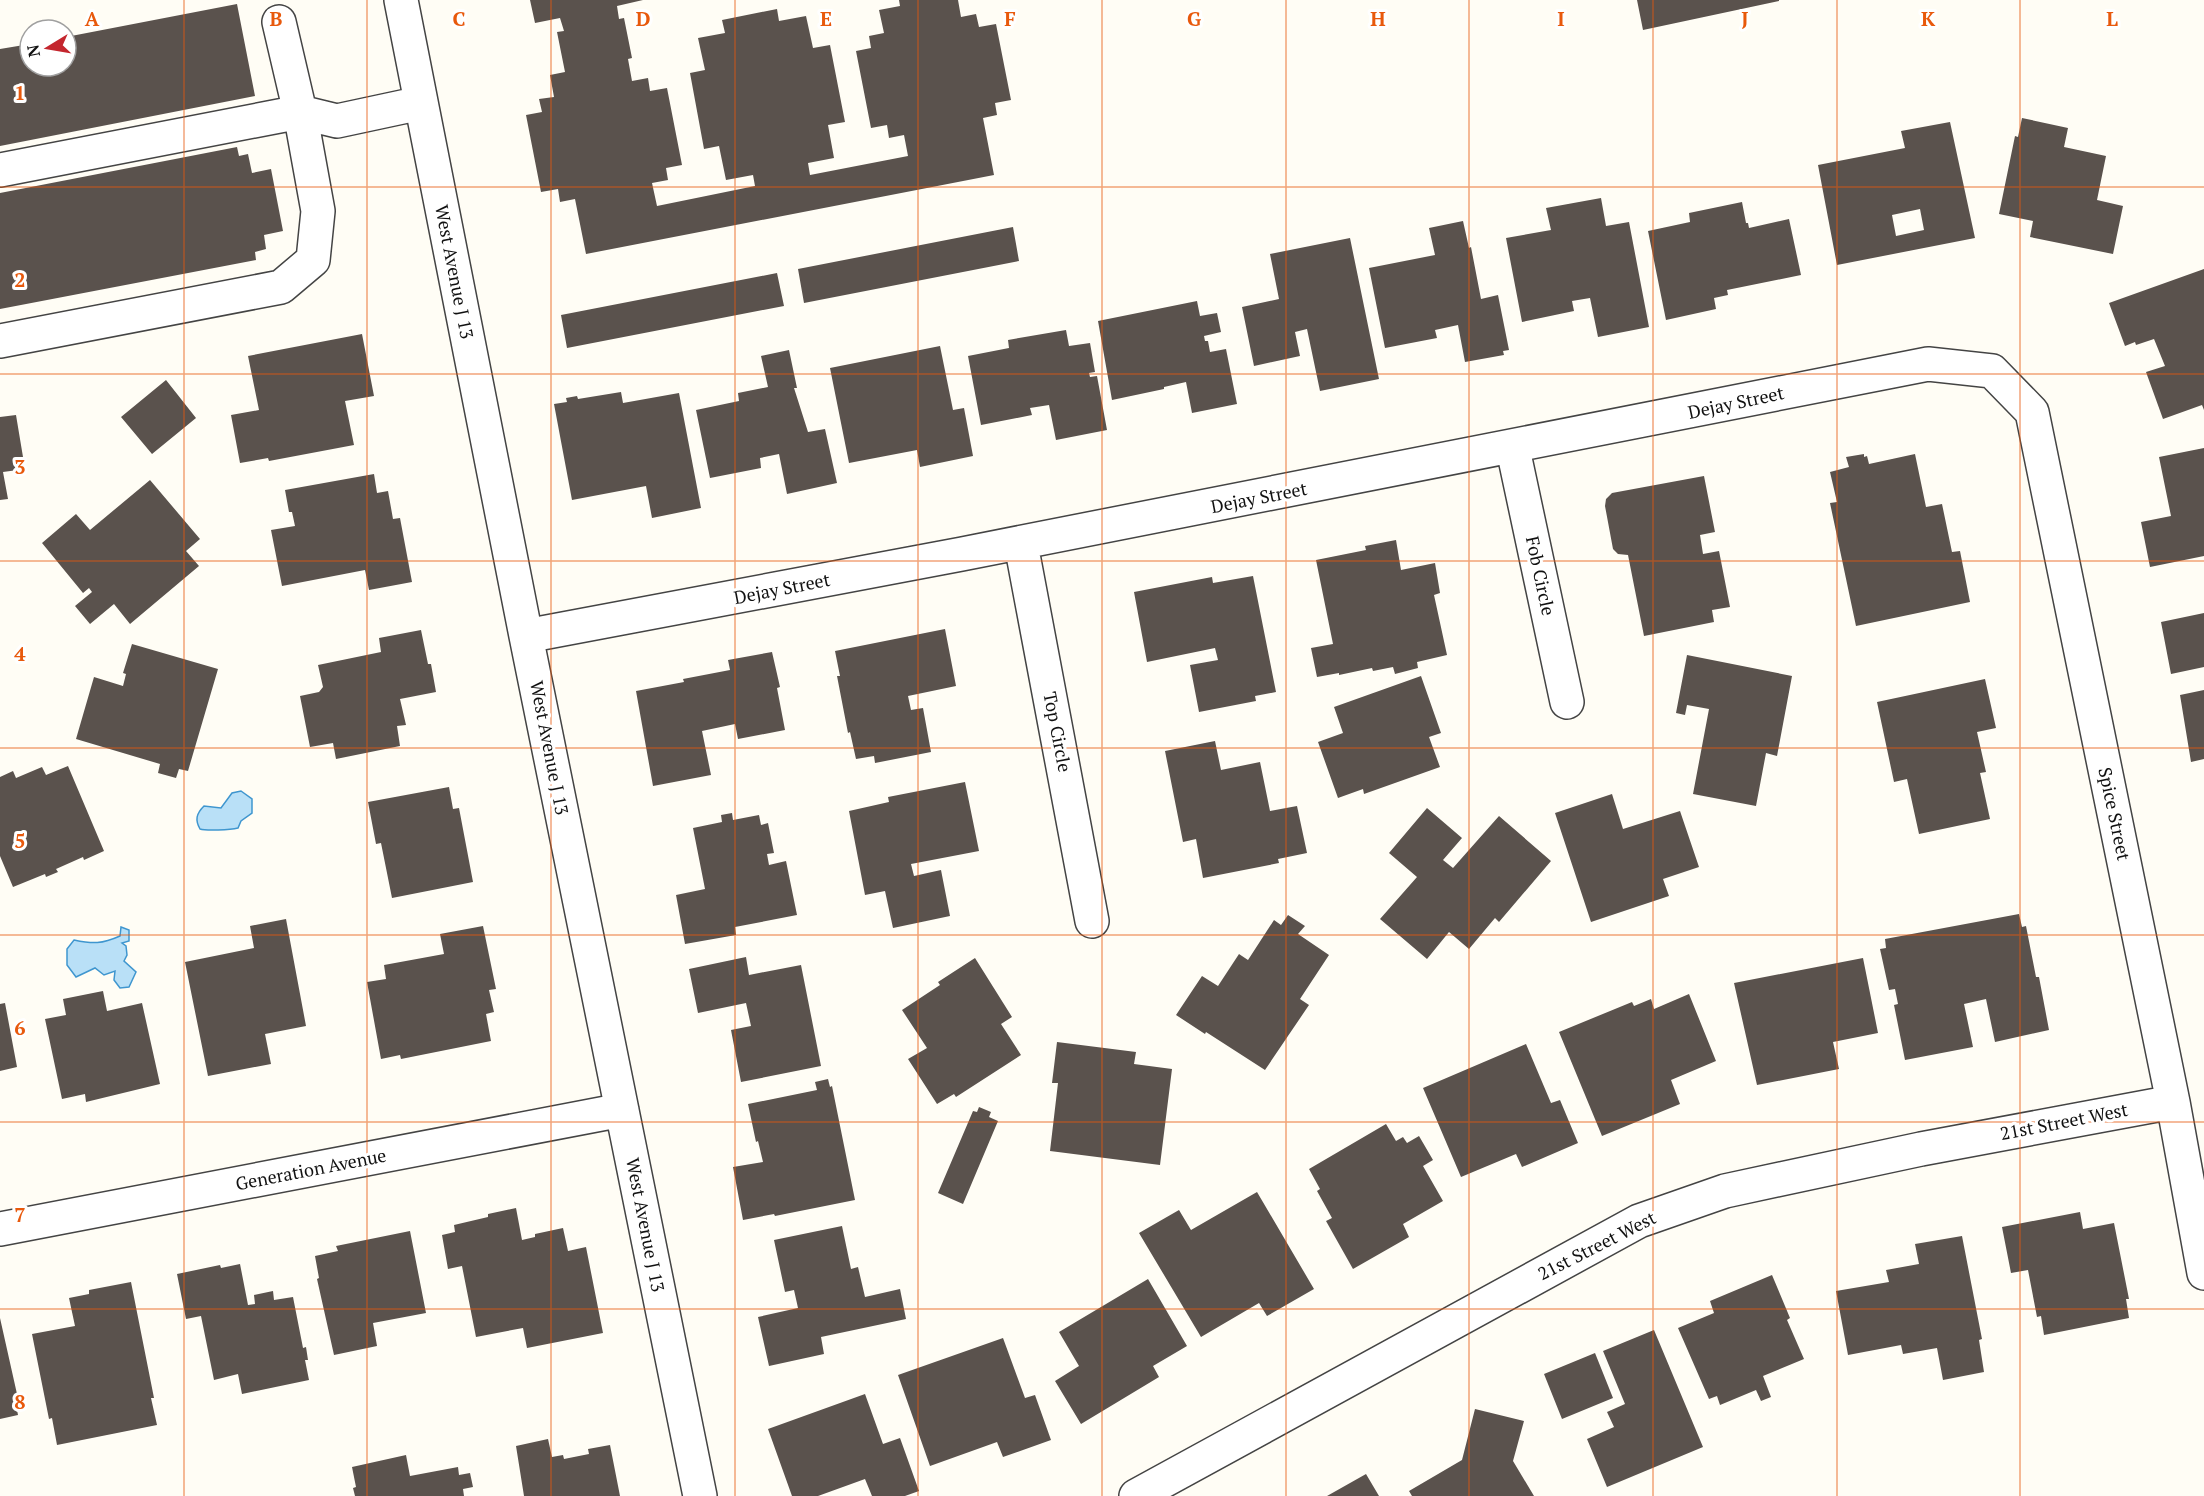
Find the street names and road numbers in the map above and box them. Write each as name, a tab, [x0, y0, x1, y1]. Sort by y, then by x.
street label: West Avenue J 13	[430, 203, 480, 341]
street label: Dejay Street	[1686, 380, 1786, 424]
street label: Dejay Street	[1209, 476, 1309, 518]
street label: Fob Circle	[1521, 534, 1561, 618]
street label: Dejay Street	[732, 567, 832, 609]
street label: West Avenue J 13	[525, 679, 575, 817]
street label: Top Circle	[1038, 690, 1078, 774]
street label: Spice Street	[2093, 765, 2137, 863]
street label: 21st Street West	[1998, 1097, 2130, 1145]
street label: Generation Avenue	[233, 1143, 388, 1195]
street label: West Avenue J 13	[621, 1156, 671, 1294]
street label: 21st Street West	[1533, 1205, 1660, 1285]

